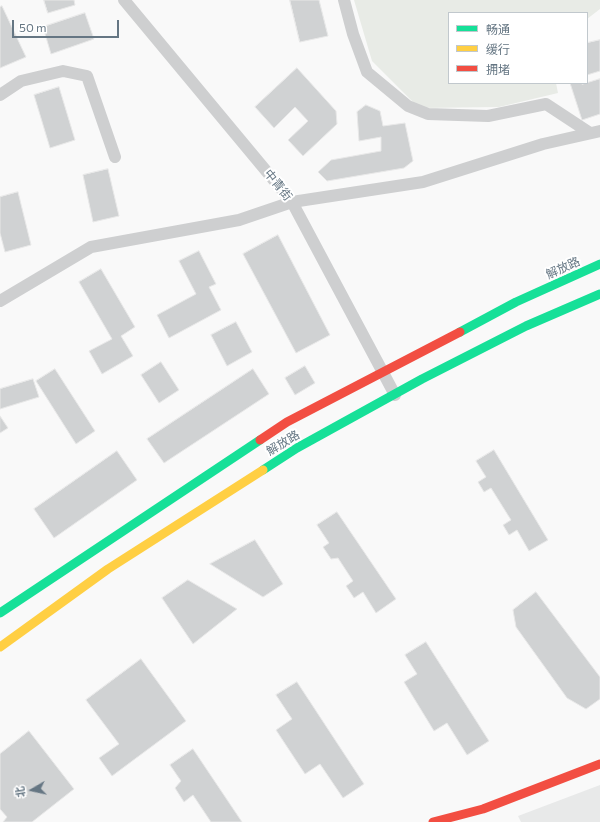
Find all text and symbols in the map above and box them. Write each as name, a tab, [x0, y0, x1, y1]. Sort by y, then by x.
scale bar	[14, 12, 121, 38]
legend	[448, 12, 588, 84]
text: 50 m	[19, 20, 47, 34]
text: 畅通	[486, 22, 510, 36]
text: 缓行	[486, 42, 510, 56]
text: 拥堵	[486, 62, 510, 76]
street label: 中青街	[261, 166, 295, 204]
street label: 解放路	[544, 254, 582, 282]
street label: 解放路	[264, 428, 302, 458]
north arrow	[12, 770, 52, 810]
text: 北	[12, 786, 27, 798]

